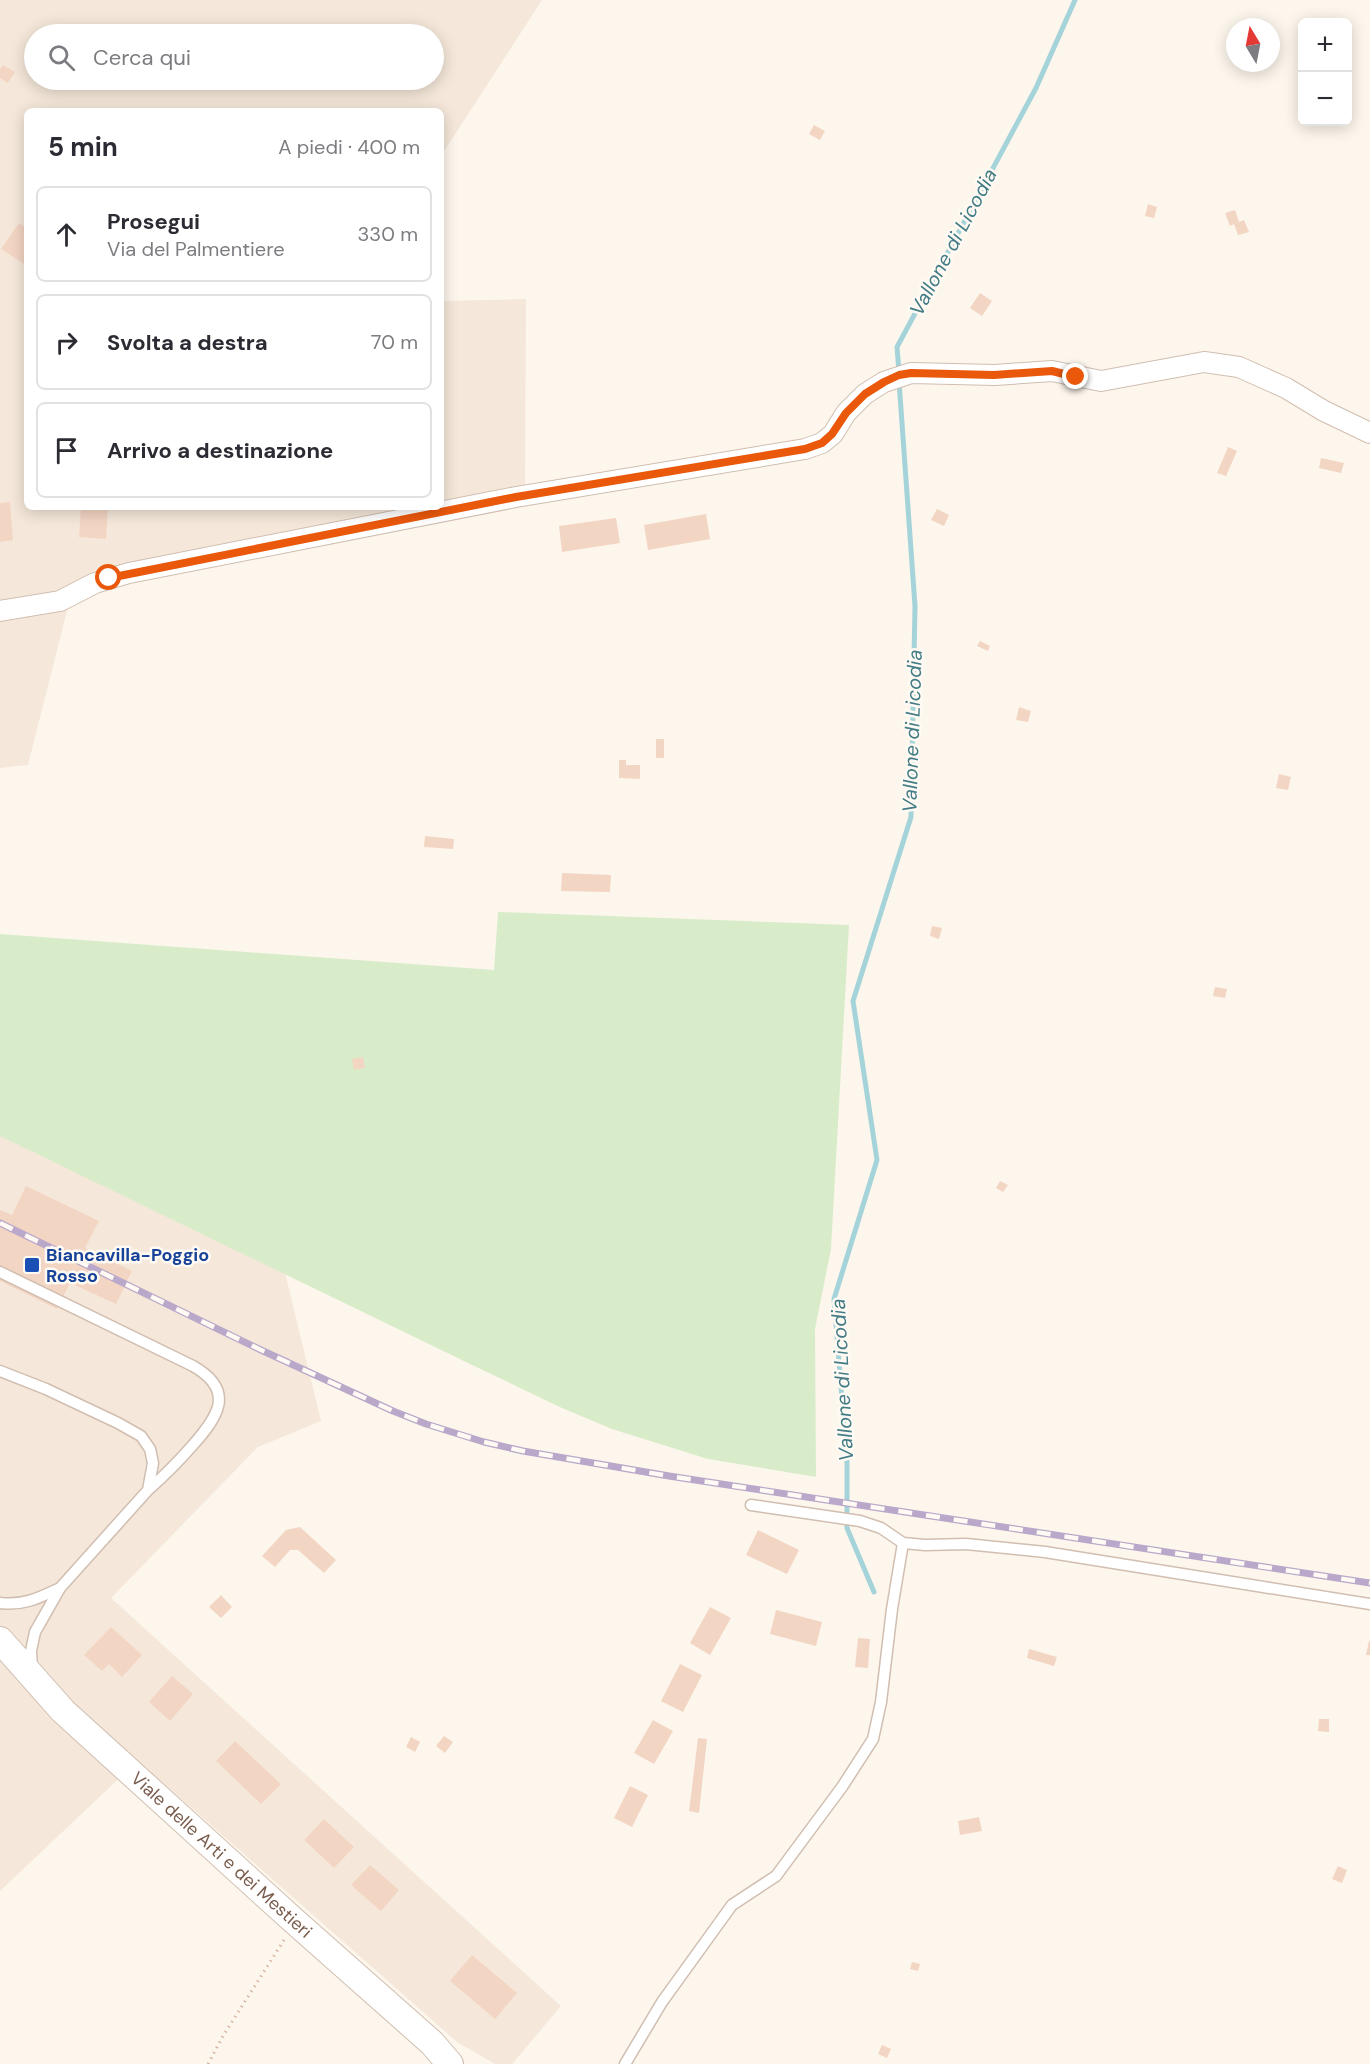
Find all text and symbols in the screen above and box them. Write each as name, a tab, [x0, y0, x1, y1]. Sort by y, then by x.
north arrow	[1226, 18, 1280, 72]
map controls	[1298, 18, 1352, 126]
button: +	[1298, 18, 1352, 72]
search box	[24, 24, 444, 90]
icon: search	[45, 41, 78, 74]
text: Cerca qui	[93, 43, 191, 72]
button: −	[1298, 72, 1352, 126]
text: 5 min	[48, 130, 118, 164]
text: A piedi · 400 m	[278, 134, 420, 160]
water label: Vallone di Licodia	[903, 164, 1003, 320]
text: Prosegui	[107, 207, 200, 236]
icon: ahead	[50, 218, 83, 251]
text: 330 m	[358, 221, 418, 247]
text: Via del Palmentiere	[107, 236, 285, 262]
icon: right	[50, 326, 83, 359]
text: Svolta a destra	[107, 328, 268, 357]
text: 70 m	[371, 329, 418, 355]
route end	[1062, 363, 1088, 389]
icon: arrive	[50, 434, 83, 467]
text: Arrivo a destinazione	[107, 436, 333, 465]
route start	[95, 564, 121, 590]
water label: Vallone di Licodia	[896, 649, 928, 813]
place label: Biancavilla-Poggio Rosso	[46, 1243, 209, 1288]
marker: Biancavilla-Poggio Rosso	[23, 1256, 41, 1274]
water label: Vallone di Licodia	[825, 1298, 859, 1462]
street label: Viale delle Arti e dei Mestieri	[126, 1766, 317, 1943]

